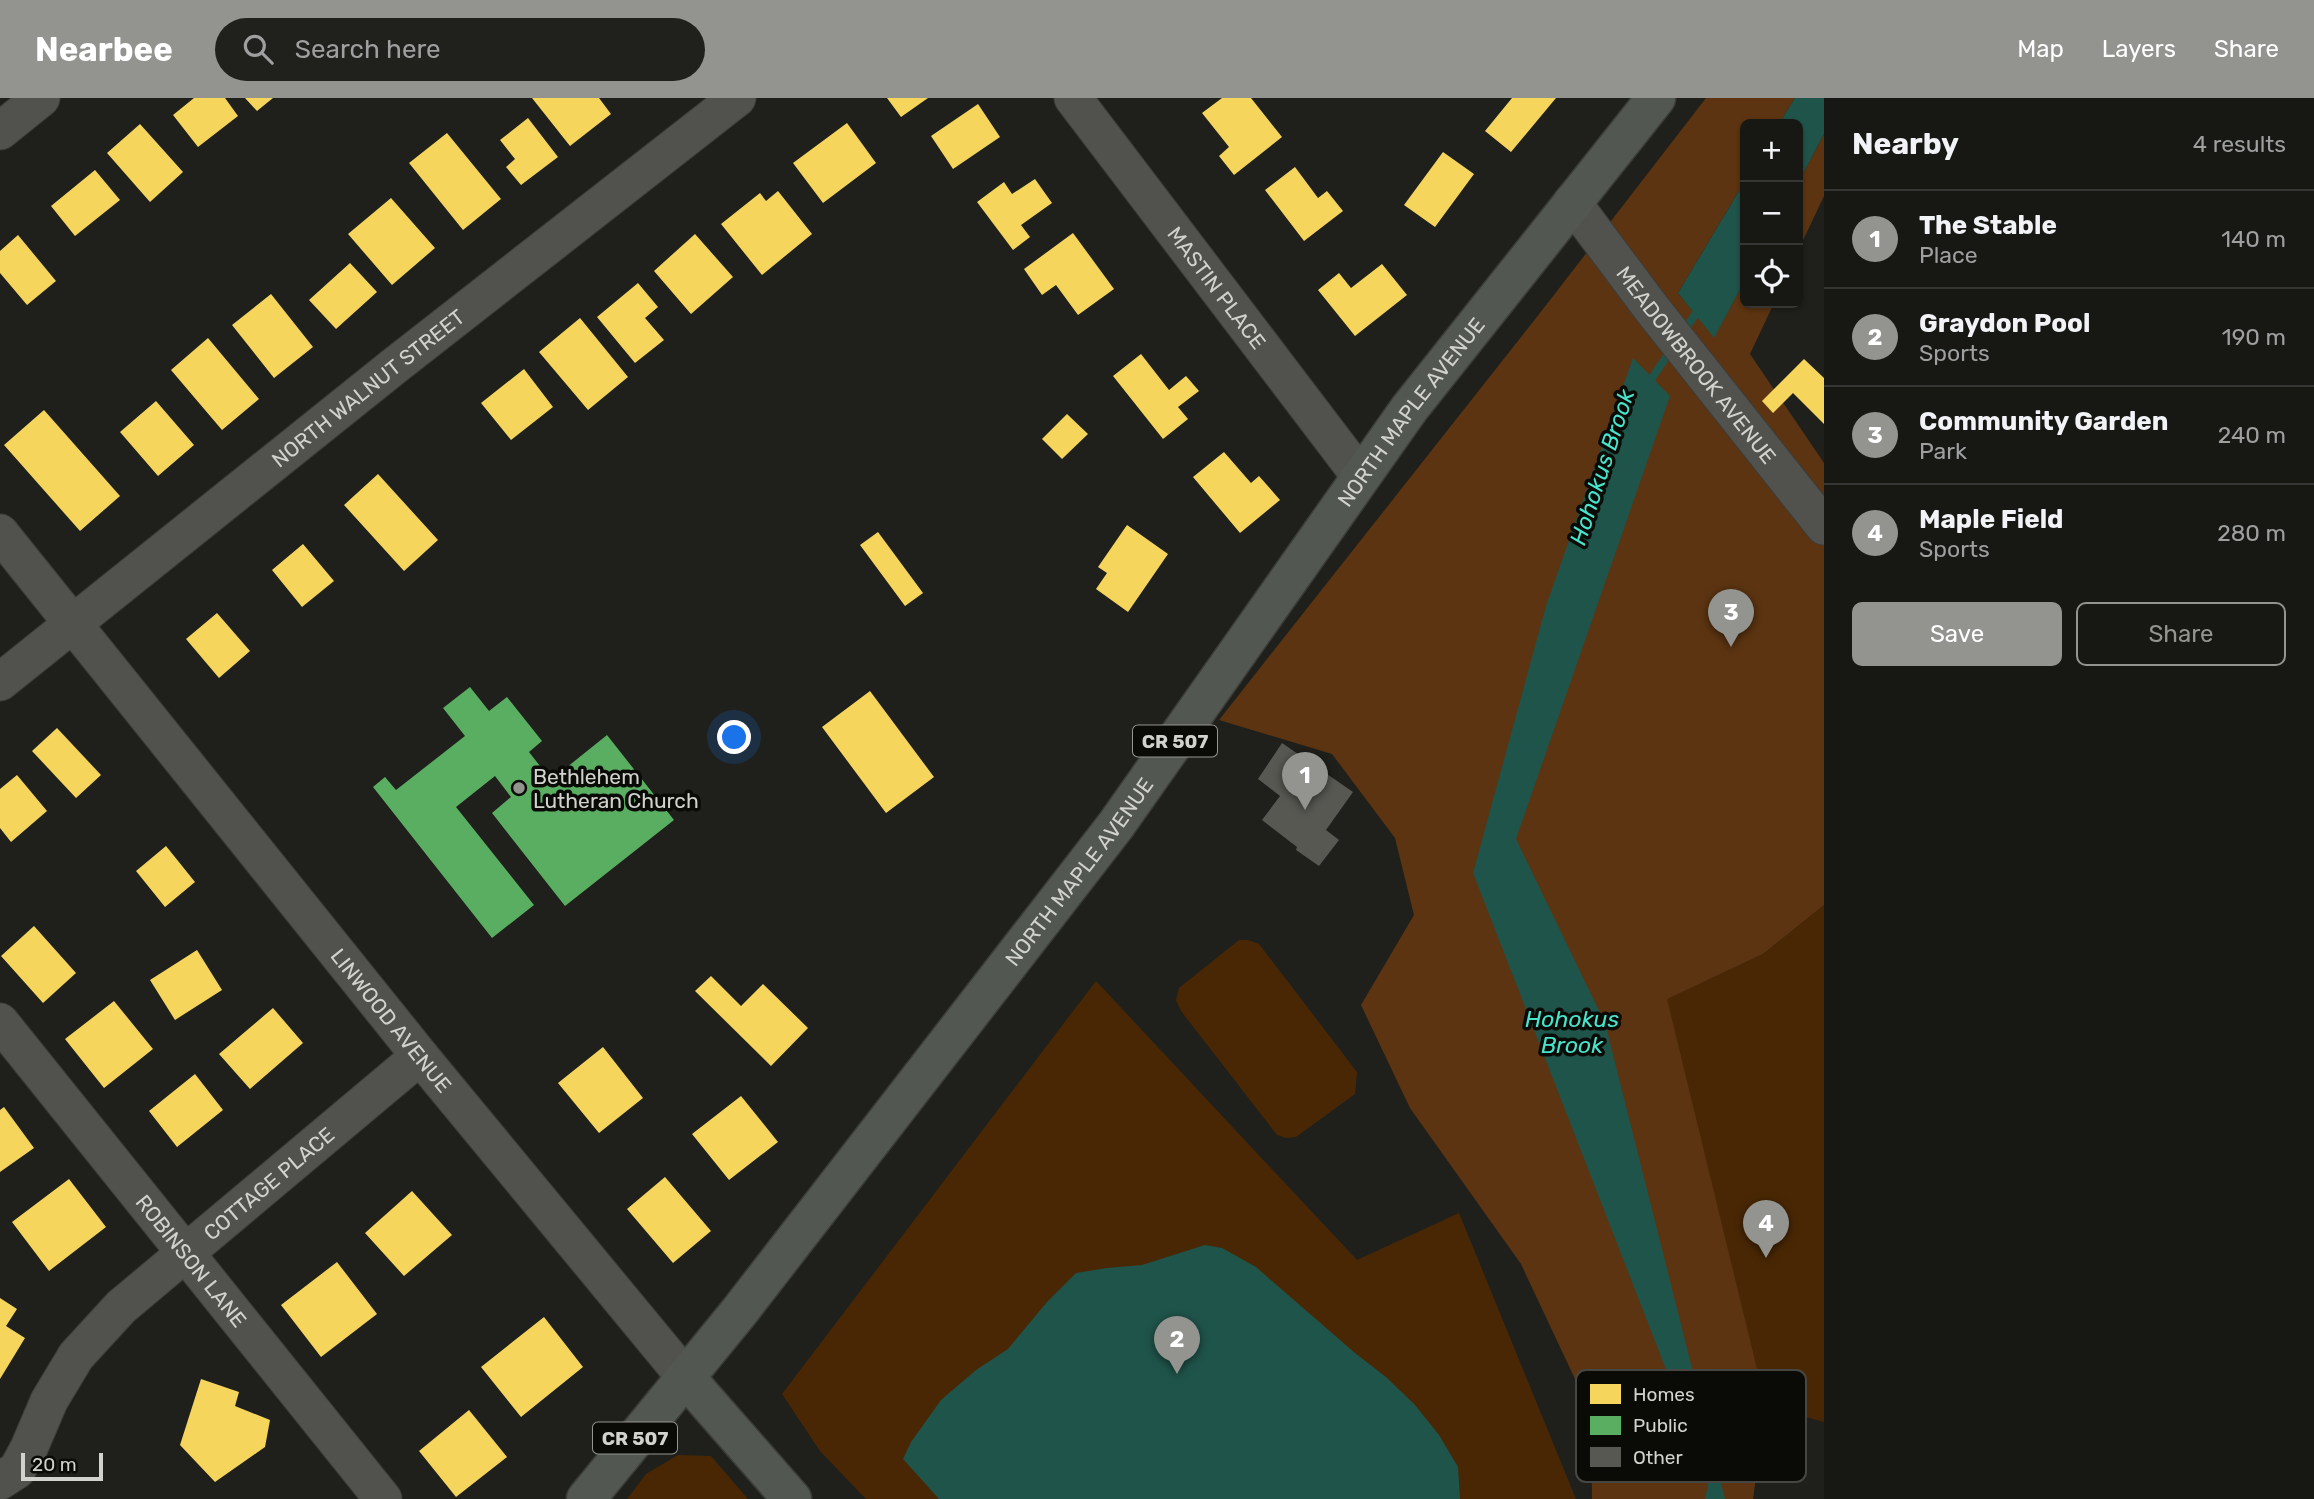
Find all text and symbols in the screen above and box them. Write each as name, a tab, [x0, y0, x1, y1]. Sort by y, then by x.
search box	[215, 18, 705, 81]
text: Nearbee	[35, 30, 173, 69]
icon: search	[239, 30, 277, 68]
text: Search here	[295, 34, 441, 65]
text: Map	[2017, 35, 2064, 63]
text: Layers	[2102, 35, 2176, 63]
text: Share	[2214, 35, 2279, 63]
map controls	[1740, 119, 1803, 308]
button: +	[1740, 119, 1803, 182]
text: Nearby	[1852, 126, 1959, 162]
text: 4 results	[2193, 130, 2286, 158]
button: −	[1740, 182, 1803, 245]
text: The Stable	[1919, 210, 2057, 241]
street label: MASTIN PLACE	[1163, 221, 1271, 354]
text: 1	[1869, 225, 1881, 253]
text: 140 m	[2221, 225, 2286, 253]
text: Place	[1919, 241, 1978, 269]
button: locate	[1740, 245, 1803, 308]
street label: MEADOWBROOK AVENUE	[1612, 261, 1782, 468]
street label: NORTH WALNUT STREET	[266, 304, 469, 472]
text: Graydon Pool	[1919, 308, 2090, 339]
street label: NORTH MAPLE AVENUE	[1332, 312, 1489, 511]
text: 2	[1868, 323, 1882, 351]
text: 190 m	[2222, 323, 2286, 351]
text: Sports	[1919, 339, 1990, 367]
water label: Hohokus Brook	[1564, 384, 1641, 548]
text: Community Garden	[1919, 406, 2168, 437]
text: 3	[1867, 421, 1883, 449]
text: 240 m	[2218, 421, 2286, 449]
text: Park	[1919, 437, 1967, 465]
text: Maple Field	[1919, 504, 2063, 535]
text: 4	[1867, 519, 1883, 547]
text: 280 m	[2217, 519, 2286, 547]
text: Sports	[1919, 535, 1990, 563]
pin: 3	[1708, 589, 1754, 647]
button: Save	[1852, 602, 2062, 666]
button: Share	[2076, 602, 2286, 666]
your location	[717, 720, 751, 754]
road number: CR 507	[1133, 726, 1217, 756]
pin: 1	[1282, 752, 1328, 810]
place label: Bethlehem Lutheran Church	[533, 764, 699, 813]
street label: NORTH MAPLE AVENUE	[999, 773, 1158, 971]
marker: Bethlehem Lutheran Church	[511, 780, 527, 796]
street label: LINWOOD AVENUE	[326, 943, 457, 1097]
water label: Hohokus Brook	[1525, 1005, 1619, 1059]
street label: COTTAGE PLACE	[198, 1121, 339, 1245]
street label: ROBINSON LANE	[131, 1189, 252, 1332]
pin: 4	[1743, 1200, 1789, 1258]
pin: 2	[1154, 1316, 1200, 1374]
legend	[1576, 1370, 1806, 1482]
text: Homes	[1633, 1383, 1695, 1406]
text: Public	[1633, 1414, 1688, 1437]
road number: CR 507	[593, 1422, 677, 1454]
text: Other	[1633, 1446, 1684, 1469]
scale bar	[21, 1450, 103, 1482]
text: 20 m	[32, 1453, 77, 1476]

